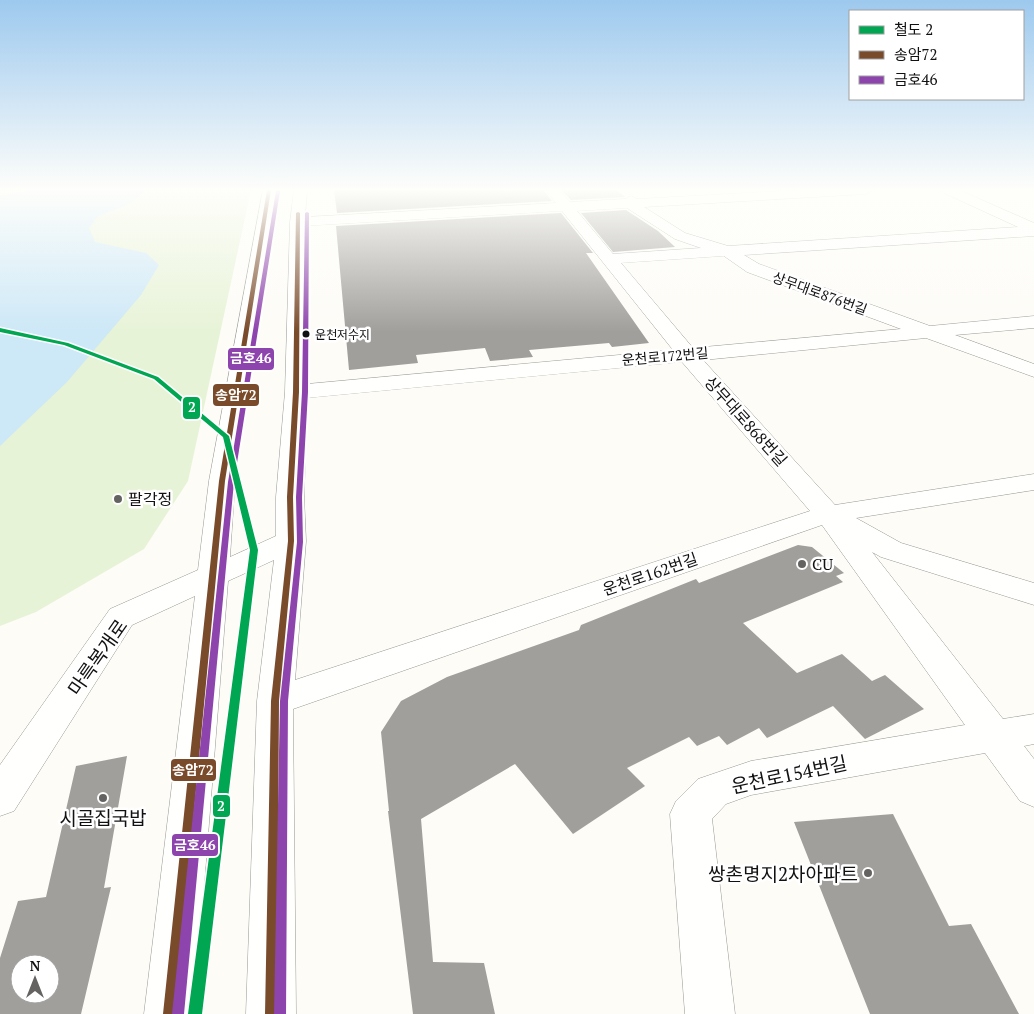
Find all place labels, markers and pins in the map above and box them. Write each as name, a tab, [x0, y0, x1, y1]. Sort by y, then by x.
place label: 운천저수지	[315, 327, 370, 342]
marker: 운천저수지	[301, 329, 311, 339]
place label: 팔각정	[128, 488, 172, 510]
marker: 팔각정	[112, 493, 124, 505]
place label: CU	[812, 553, 833, 575]
marker: CU	[796, 558, 808, 570]
marker: 시골집국밥	[97, 792, 109, 804]
place label: 시골집국밥	[59, 805, 147, 830]
place label: 쌍촌명지2차아파트	[708, 861, 858, 886]
marker: 쌍촌명지2차아파트	[862, 867, 874, 879]

